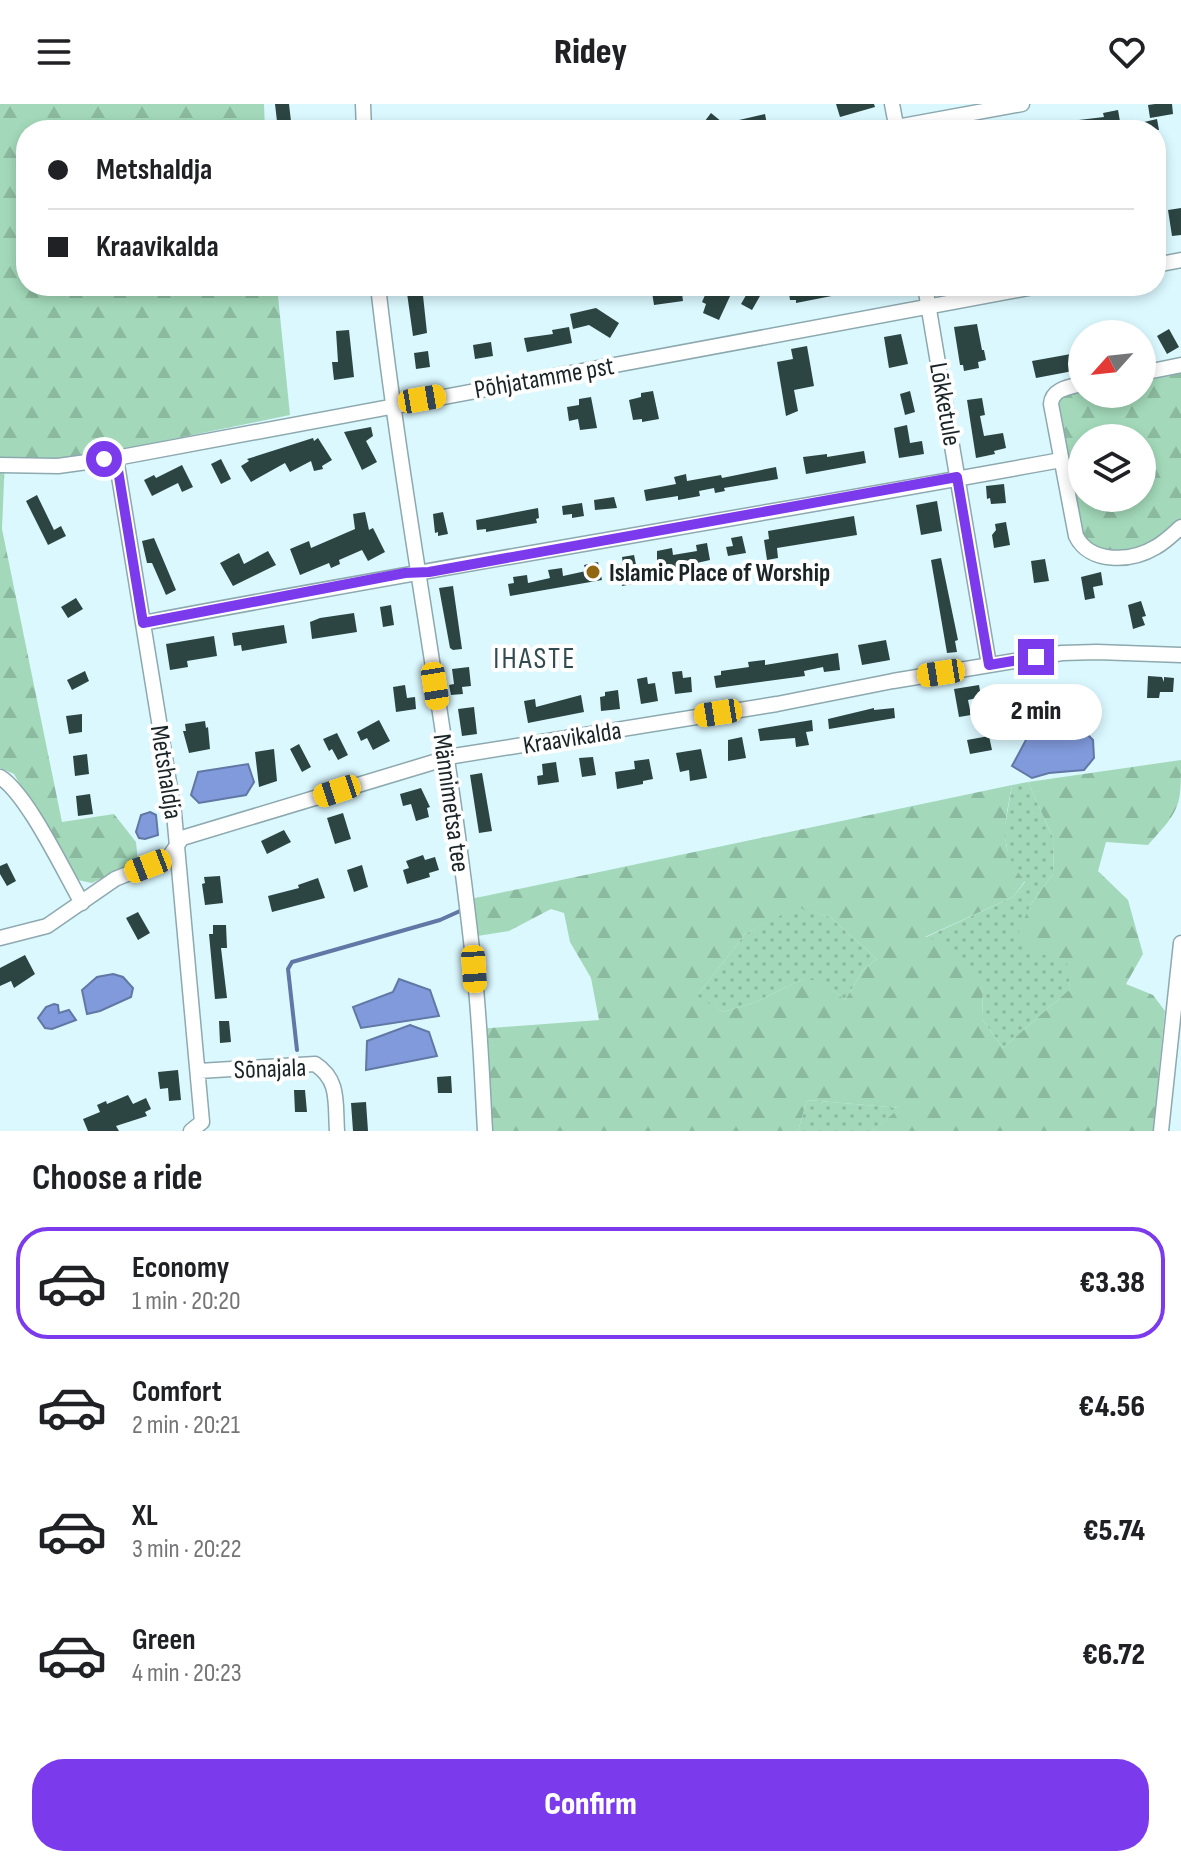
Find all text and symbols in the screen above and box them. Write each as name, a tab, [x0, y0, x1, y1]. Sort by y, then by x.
icon: menu	[32, 30, 76, 74]
icon: heart	[1105, 30, 1149, 74]
text: Ridey	[554, 31, 627, 74]
text: Metshaldja	[96, 152, 212, 188]
text: Kraavikalda	[96, 229, 219, 265]
north arrow	[1068, 320, 1156, 408]
map controls	[1068, 320, 1156, 512]
street label: Põhjatamme pst	[472, 351, 617, 406]
street label: Lõkketule	[922, 360, 967, 448]
car	[396, 383, 448, 415]
button: layers	[1068, 424, 1156, 512]
route start	[86, 441, 122, 477]
place label: Islamic Place of Worship	[609, 558, 830, 589]
marker: Islamic Place of Worship	[584, 563, 602, 581]
route end	[1018, 639, 1054, 675]
district label: IHASTE	[493, 641, 577, 677]
car	[915, 657, 967, 689]
car	[419, 660, 451, 712]
callout: 2 min	[970, 685, 1102, 741]
text: 2 min	[1011, 696, 1061, 727]
car	[692, 697, 744, 729]
street label: Kraavikalda	[521, 715, 624, 762]
street label: Metshaldja	[143, 723, 188, 821]
street label: Männimetsa tee	[425, 732, 476, 874]
car	[310, 772, 364, 810]
car	[121, 846, 175, 886]
car	[460, 944, 488, 994]
street label: Sõnajala	[233, 1053, 307, 1086]
text: Choose a ride	[32, 1157, 203, 1200]
icon: car	[36, 1247, 108, 1319]
text: Economy	[132, 1250, 229, 1286]
text: €3.38	[1079, 1265, 1145, 1301]
text: 1 min · 20:20	[132, 1286, 241, 1317]
icon: car	[36, 1371, 108, 1443]
text: Comfort	[132, 1374, 222, 1410]
text: €4.56	[1078, 1389, 1145, 1425]
text: 2 min · 20:21	[132, 1410, 240, 1441]
icon: car	[36, 1495, 108, 1567]
text: XL	[132, 1498, 158, 1534]
text: €5.74	[1083, 1513, 1145, 1549]
text: 3 min · 20:22	[132, 1534, 242, 1565]
icon: car	[36, 1619, 108, 1691]
text: Green	[132, 1622, 196, 1658]
text: €6.72	[1082, 1637, 1145, 1673]
text: 4 min · 20:23	[132, 1658, 242, 1689]
button: Confirm	[32, 1759, 1149, 1851]

